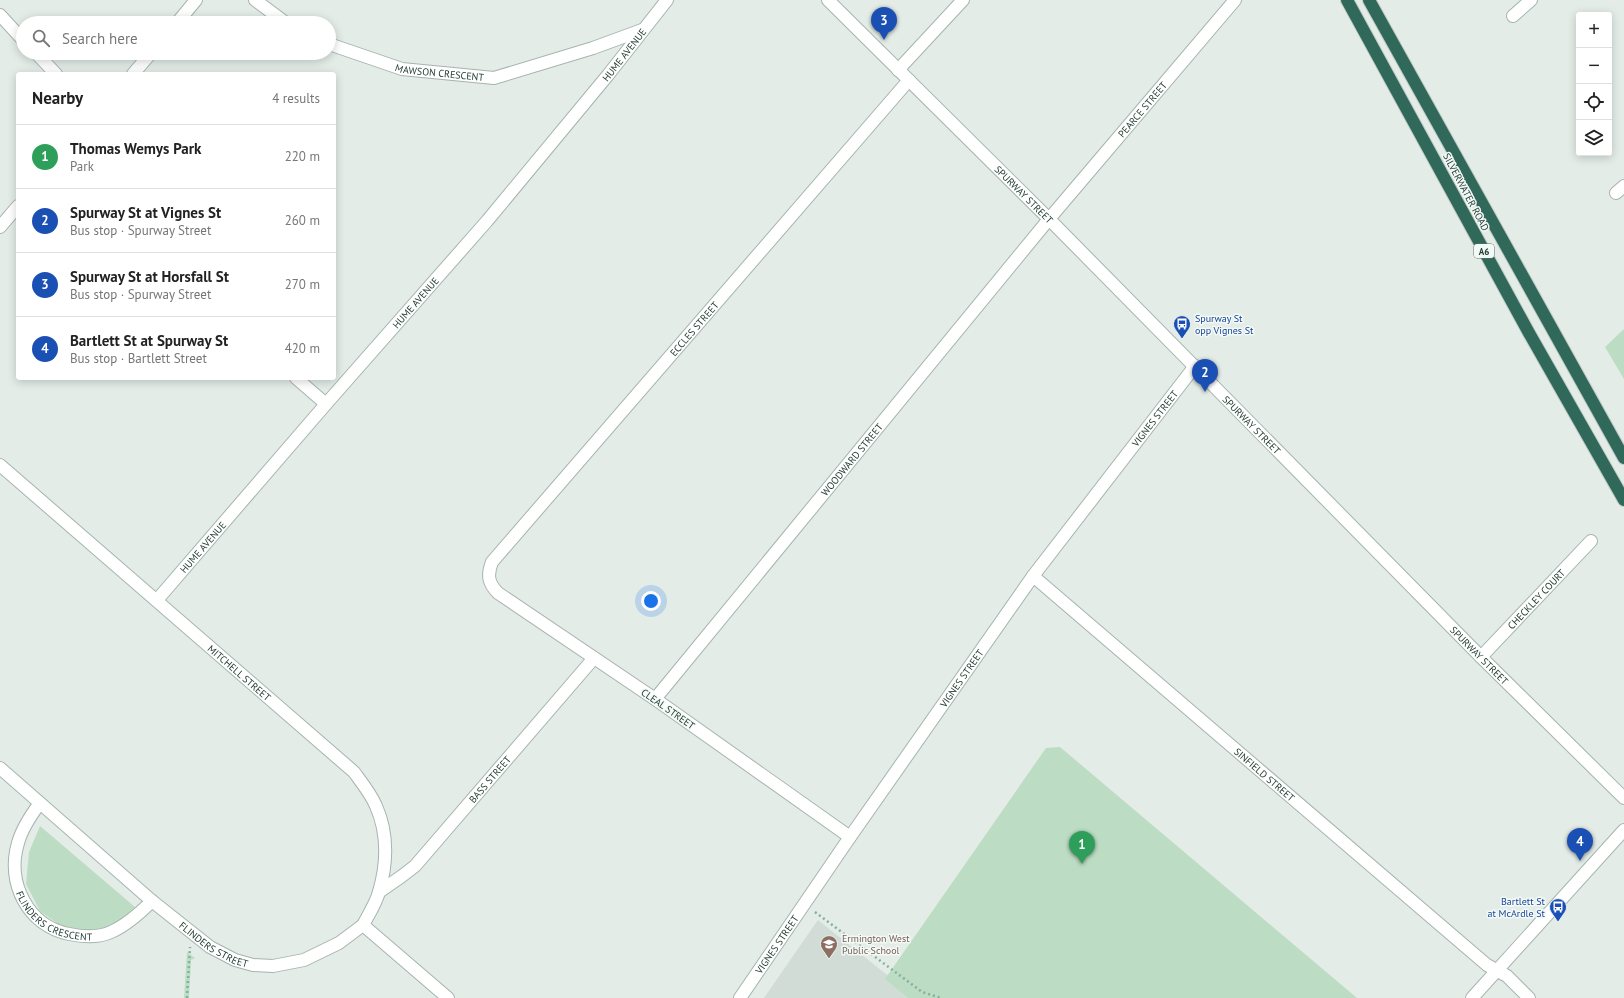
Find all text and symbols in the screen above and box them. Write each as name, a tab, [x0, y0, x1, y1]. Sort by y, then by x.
pin: 3	[871, 7, 897, 40]
map controls	[1576, 12, 1612, 156]
button: +	[1576, 12, 1612, 48]
search box	[16, 16, 336, 60]
street label: HUME AVENUE	[599, 26, 649, 84]
icon: search	[30, 27, 52, 49]
text: Search here	[62, 29, 138, 48]
button: −	[1576, 48, 1612, 84]
street label: MAWSON CRESCENT	[394, 61, 485, 84]
street label: PEARCE STREET	[1115, 78, 1170, 140]
button: locate	[1576, 84, 1612, 120]
text: Nearby	[32, 87, 83, 109]
text: 4 results	[272, 90, 320, 107]
button: layers	[1576, 120, 1612, 156]
text: Thomas Wemys Park	[70, 139, 201, 158]
text: 1	[41, 148, 49, 165]
text: 220 m	[285, 148, 320, 165]
street label: SILVERWATER ROAD	[1440, 151, 1492, 233]
text: Park	[70, 158, 94, 175]
street label: SPURWAY STREET	[992, 162, 1056, 226]
text: Spurway St at Vignes St	[70, 203, 221, 222]
text: 2	[41, 212, 49, 229]
text: 260 m	[285, 212, 320, 229]
text: Bus stop · Spurway Street	[70, 222, 211, 239]
road number: A6	[1474, 244, 1494, 258]
text: Spurway St at Horsfall St	[70, 267, 229, 286]
street label: HUME AVENUE	[389, 274, 441, 331]
text: 3	[41, 276, 49, 293]
text: 270 m	[285, 276, 320, 293]
text: Bus stop · Spurway Street	[70, 286, 211, 303]
street label: ECCLES STREET	[667, 298, 721, 359]
place label: Spurway St opp Vignes St	[1195, 312, 1254, 337]
bus stop icon: Spurway St opp Vignes St	[1172, 314, 1192, 339]
text: Bartlett St at Spurway St	[70, 331, 228, 350]
text: 4	[41, 340, 49, 357]
text: 420 m	[285, 340, 320, 357]
text: Bus stop · Bartlett Street	[70, 350, 207, 367]
pin: 2	[1192, 359, 1218, 392]
street label: VIGNES STREET	[1128, 387, 1181, 450]
street label: SPURWAY STREET	[1220, 393, 1284, 457]
street label: WOODWARD STREET	[818, 420, 886, 498]
street label: HUME AVENUE	[177, 518, 229, 575]
street label: CHECKLEY COURT	[1505, 566, 1568, 632]
your location	[641, 591, 661, 611]
street label: SPURWAY STREET	[1448, 623, 1512, 687]
street label: MITCHELL STREET	[205, 642, 274, 704]
street label: VIGNES STREET	[936, 646, 986, 711]
street label: CLEAL STREET	[639, 686, 698, 733]
street label: SINFIELD STREET	[1232, 745, 1298, 804]
street label: BASS STREET	[466, 753, 514, 805]
pin: 4	[1567, 828, 1593, 861]
pin: 1	[1069, 831, 1095, 864]
street label: FLINDERS CRESCENT	[13, 889, 93, 943]
place label: Bartlett St at McArdle St	[1488, 895, 1546, 920]
bus stop icon: Bartlett St at McArdle St	[1548, 897, 1568, 922]
street label: VIGNES STREET	[752, 912, 801, 977]
street label: FLINDERS STREET	[177, 919, 250, 970]
place label: Ermington West Public School	[842, 932, 910, 957]
school or university icon: Ermington West Public School	[819, 934, 839, 959]

